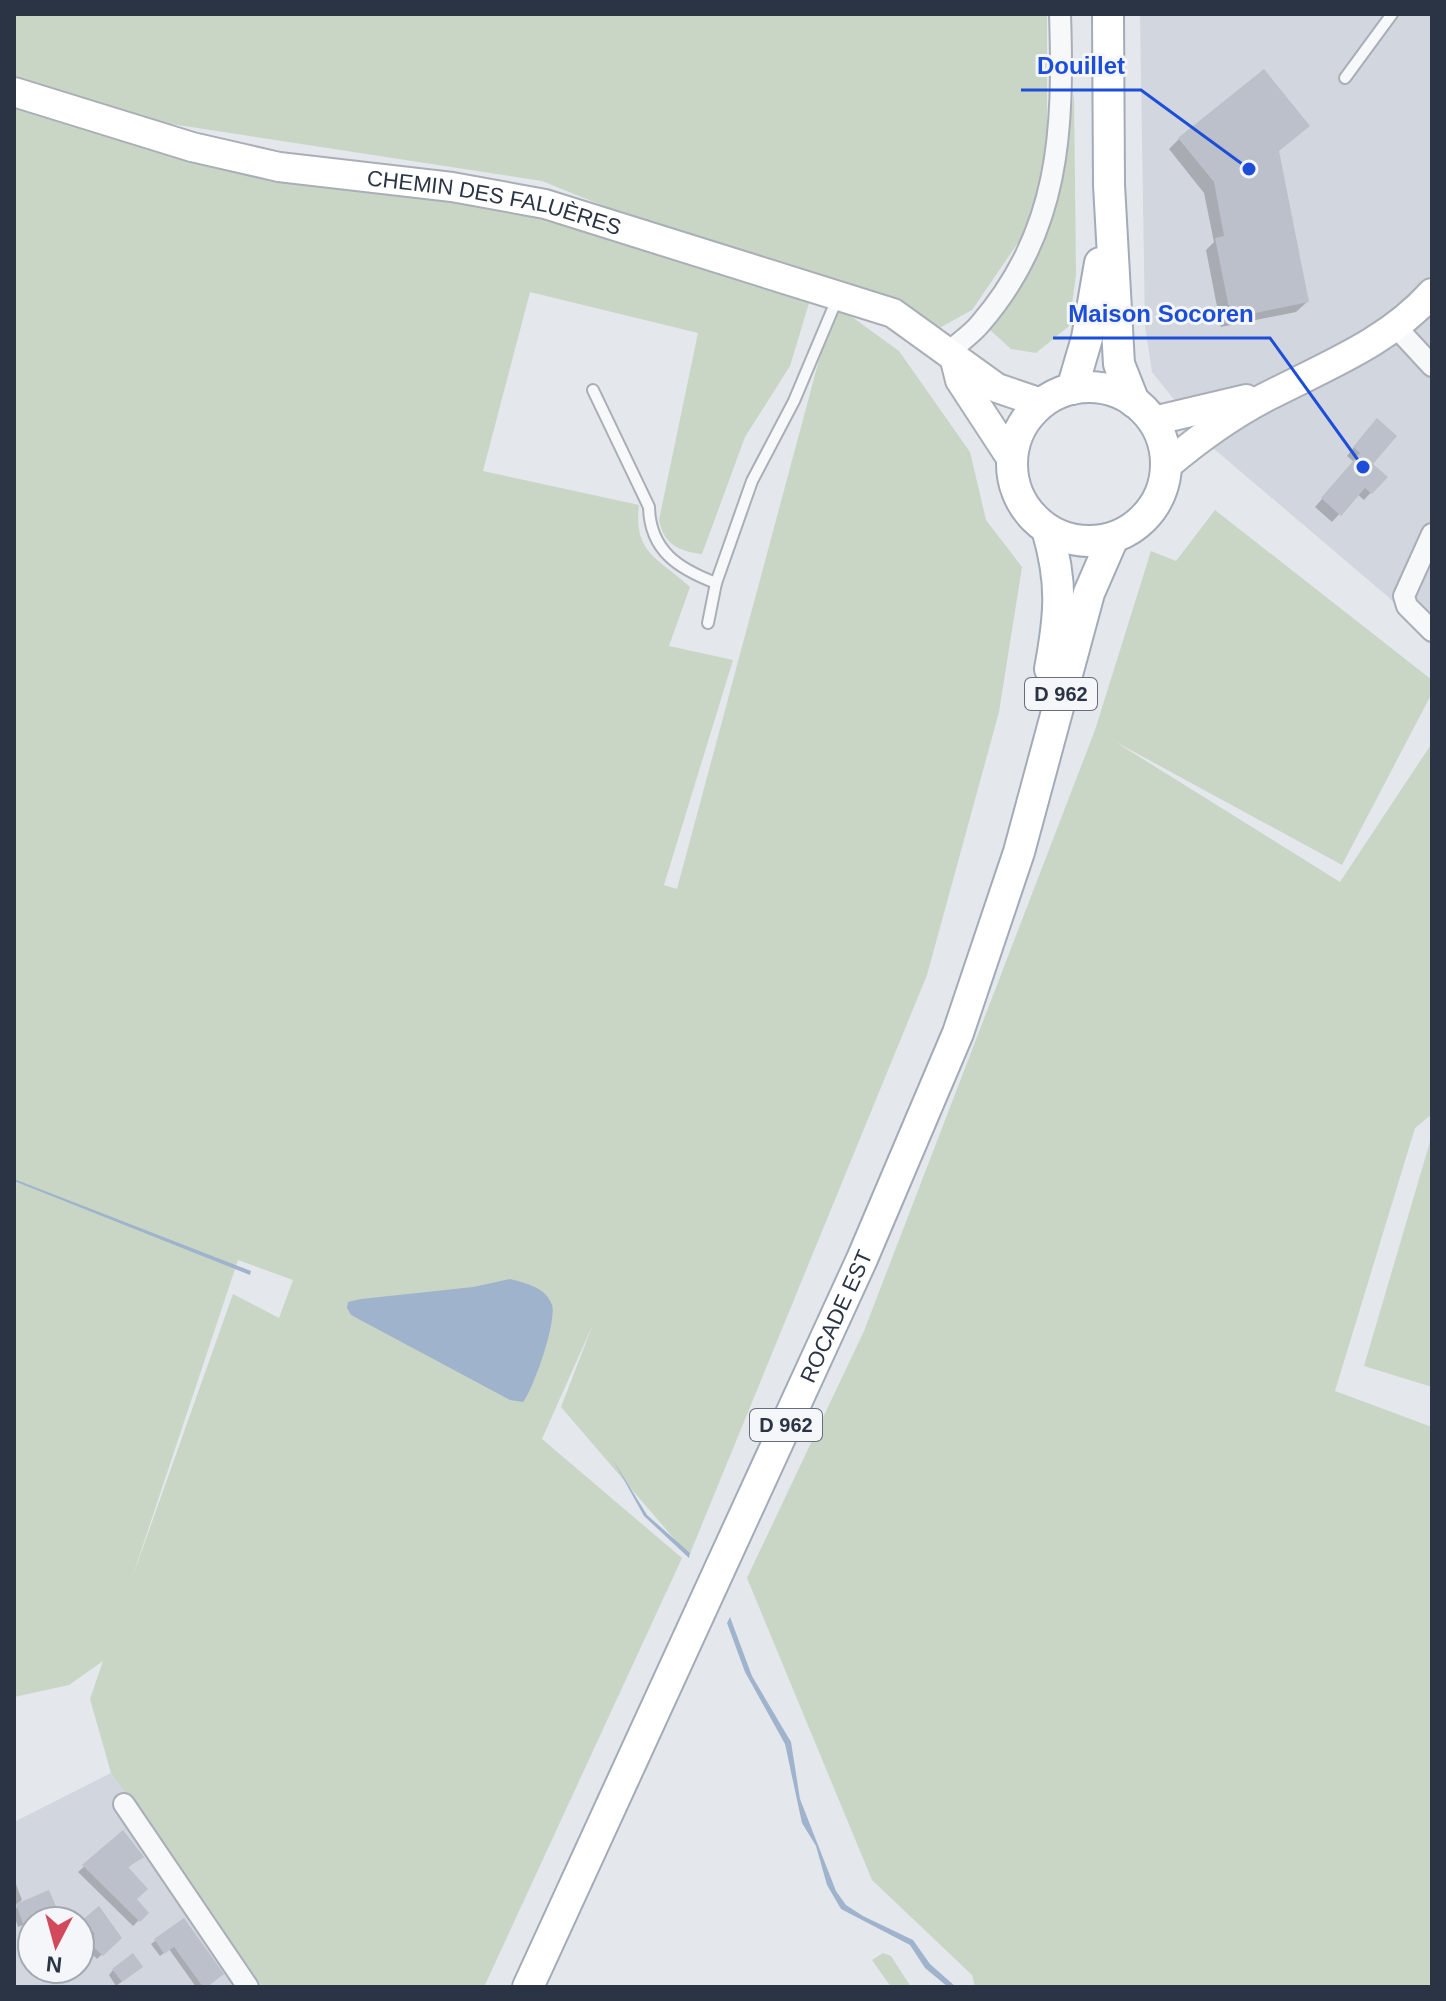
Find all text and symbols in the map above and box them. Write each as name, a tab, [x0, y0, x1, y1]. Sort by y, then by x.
callout: Douillet	[1021, 42, 1141, 90]
text: Douillet	[1037, 52, 1125, 79]
street label: CHEMIN DES FALUÈRES	[366, 165, 624, 240]
callout: Maison Socoren	[1053, 290, 1270, 338]
text: Maison Socoren	[1068, 300, 1254, 327]
road number: D 962	[1025, 678, 1097, 710]
street label: ROCADE EST	[795, 1246, 877, 1387]
road number: D 962	[750, 1409, 822, 1441]
north arrow	[16, 1905, 96, 1985]
text: N	[45, 1951, 63, 1978]

